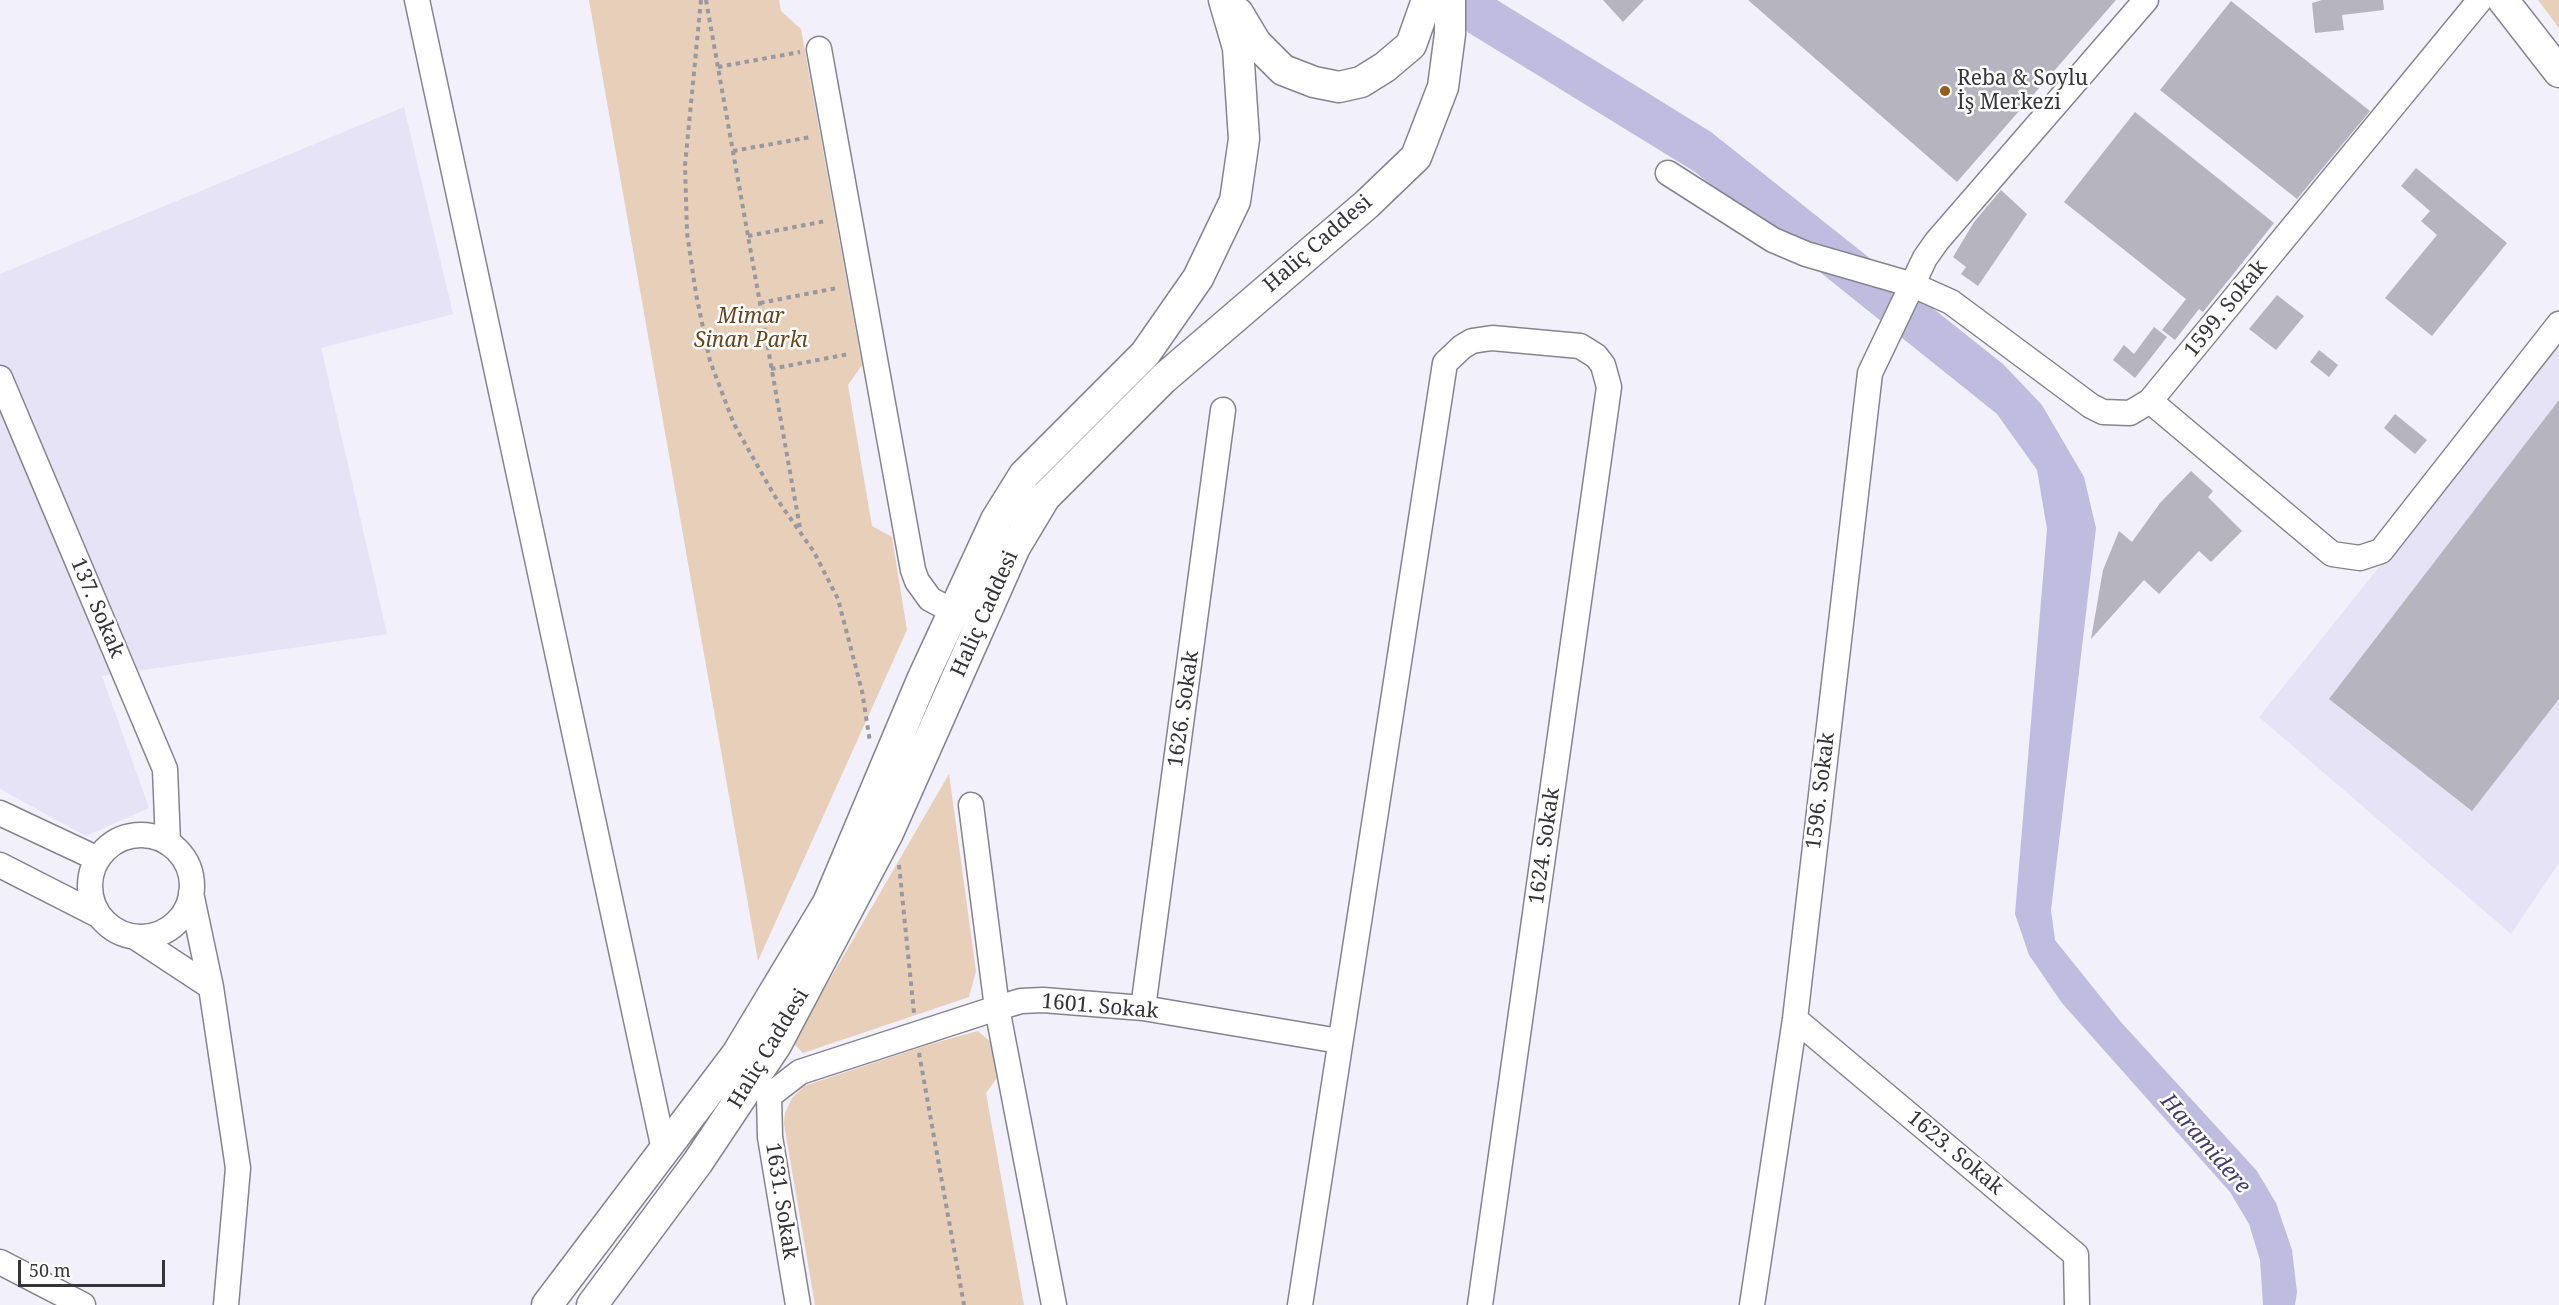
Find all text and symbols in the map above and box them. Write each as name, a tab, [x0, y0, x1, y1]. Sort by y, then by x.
place label: Reba & Soylu İş Merkezi	[1957, 66, 2088, 116]
marker: Reba & Soylu İş Merkezi	[1938, 84, 1952, 98]
street label: Haliç Caddesi	[1259, 190, 1377, 298]
street label: 1599. Sokak	[2179, 255, 2273, 363]
park label: Mimar Sinan Parkı	[694, 304, 808, 354]
street label: Haliç Caddesi	[946, 547, 1024, 681]
street label: 137. Sokak	[65, 554, 129, 662]
street label: 1626. Sokak	[1163, 649, 1205, 769]
street label: 1596. Sokak	[1801, 731, 1841, 851]
street label: 1624. Sokak	[1524, 786, 1566, 906]
street label: Haliç Caddesi	[723, 984, 815, 1114]
street label: 1601. Sokak	[1040, 989, 1160, 1025]
water label: Haramidere	[2155, 1089, 2255, 1199]
street label: 1623. Sokak	[1902, 1106, 2008, 1200]
street label: 1631. Sokak	[759, 1141, 803, 1261]
scale bar	[21, 1248, 168, 1286]
text: 50 m	[29, 1258, 71, 1282]

